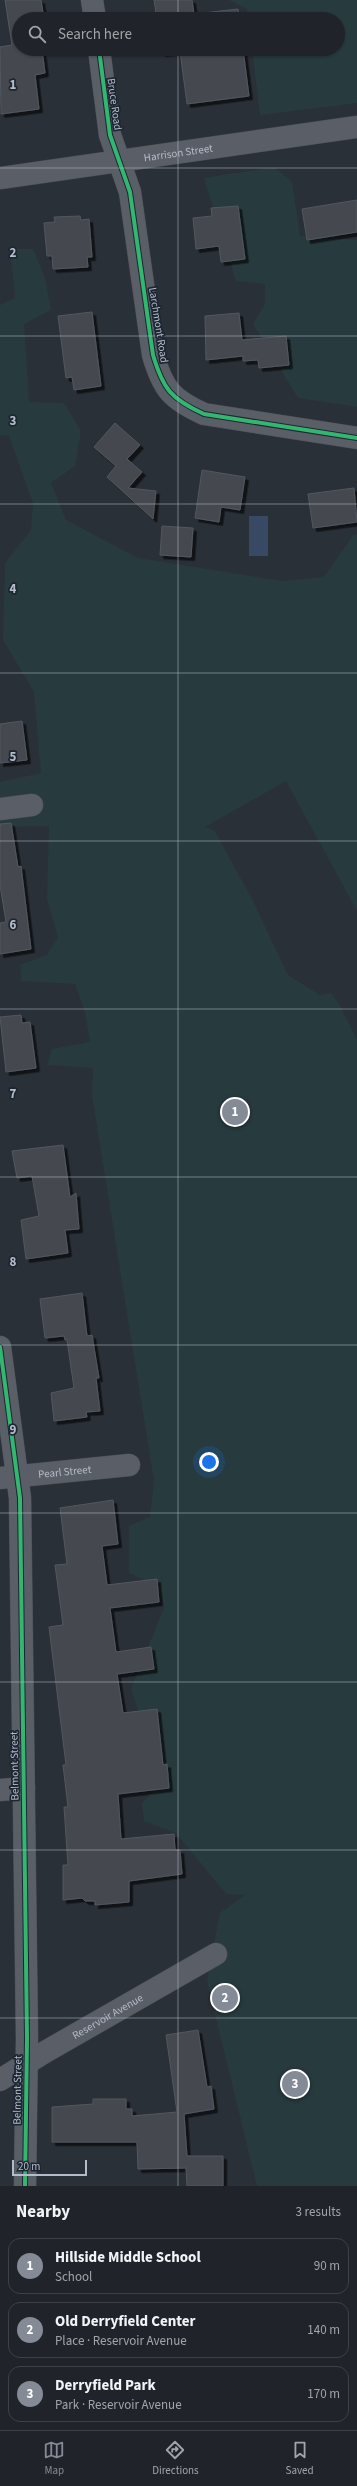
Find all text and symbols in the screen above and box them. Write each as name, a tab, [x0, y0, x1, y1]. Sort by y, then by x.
search box	[12, 12, 345, 56]
icon: search	[26, 23, 48, 45]
text: Search here	[58, 24, 132, 45]
text: 1	[10, 76, 17, 94]
street label: Bruce Road	[103, 77, 126, 131]
street label: Harrison Street	[143, 141, 214, 165]
text: 2	[10, 244, 17, 262]
street label: Larchmont Road	[145, 286, 172, 364]
text: 3	[10, 412, 17, 430]
text: 4	[10, 580, 17, 598]
text: 5	[10, 748, 17, 766]
text: 6	[10, 916, 17, 934]
text: 7	[10, 1085, 17, 1103]
pin: 1	[222, 1097, 248, 1127]
text: 8	[10, 1253, 17, 1271]
text: 9	[10, 1421, 17, 1439]
your location	[199, 1452, 219, 1472]
street label: Pearl Street	[37, 1462, 92, 1482]
street label: Belmont Street	[6, 1731, 23, 1801]
pin: 2	[212, 1983, 238, 2013]
street label: Reservoir Avenue	[69, 1990, 146, 2043]
street label: Belmont Street	[9, 2055, 26, 2125]
pin: 3	[282, 2069, 308, 2099]
scale bar	[12, 2158, 87, 2177]
text: 20 m	[18, 2159, 40, 2174]
text: Nearby	[16, 2200, 70, 2224]
text: 3 results	[296, 2203, 341, 2221]
text: Hillside Middle School	[55, 2247, 201, 2268]
text: 1	[27, 2257, 33, 2275]
text: 90 m	[314, 2257, 340, 2275]
text: School	[55, 2268, 92, 2286]
text: Old Derryfield Center	[55, 2311, 196, 2332]
text: 2	[27, 2321, 33, 2339]
text: 140 m	[307, 2321, 340, 2339]
text: Place · Reservoir Avenue	[55, 2332, 187, 2350]
text: Derryfield Park	[55, 2375, 156, 2396]
text: 3	[27, 2385, 33, 2403]
text: 170 m	[307, 2385, 340, 2403]
text: Park · Reservoir Avenue	[55, 2396, 182, 2414]
tab: Map	[43, 2439, 65, 2478]
tab: Directions	[152, 2439, 199, 2478]
tab: Saved	[286, 2439, 314, 2478]

